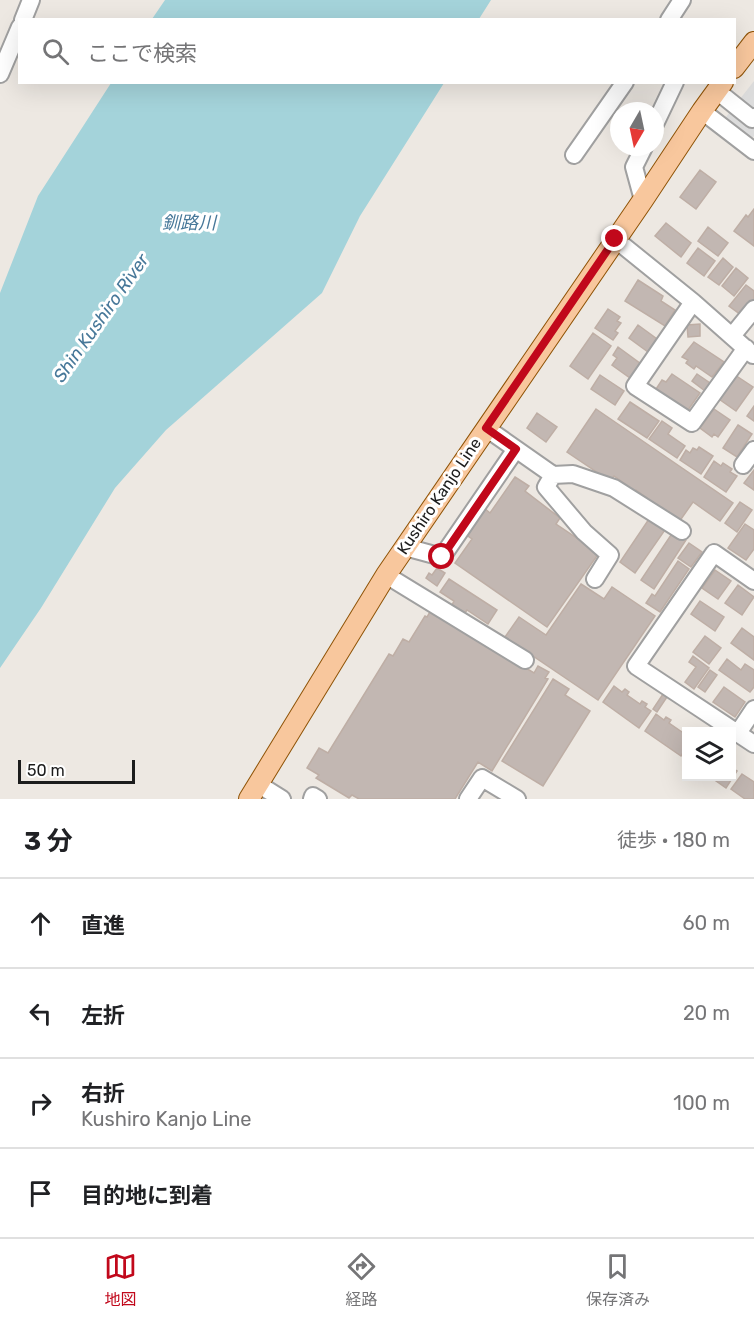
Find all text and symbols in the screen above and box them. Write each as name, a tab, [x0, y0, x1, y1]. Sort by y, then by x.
search box	[18, 18, 736, 84]
icon: search	[39, 35, 72, 68]
text: ここで検索	[87, 40, 197, 67]
north arrow	[610, 102, 664, 156]
water label: 釧路川	[162, 212, 218, 234]
route end	[601, 225, 627, 251]
water label: Shin Kushiro River	[48, 249, 154, 386]
street label: Kushiro Kanjo Line	[393, 434, 485, 558]
route start	[428, 543, 454, 569]
map controls	[682, 727, 736, 781]
button: layers	[682, 727, 736, 781]
scale bar	[18, 757, 135, 784]
text: 50 m	[27, 761, 65, 780]
text: 3 分	[24, 826, 73, 857]
text: 徒歩 · 180 m	[617, 828, 730, 852]
icon: ahead	[24, 907, 57, 940]
text: 60 m	[683, 911, 730, 935]
text: 直進	[81, 912, 125, 939]
icon: left	[24, 997, 57, 1030]
text: 20 m	[683, 1001, 730, 1025]
text: 左折	[81, 1002, 125, 1029]
text: 右折	[81, 1080, 125, 1107]
icon: right	[24, 1087, 57, 1120]
text: 100 m	[673, 1091, 730, 1115]
text: Kushiro Kanjo Line	[81, 1107, 252, 1131]
icon: arrive	[24, 1177, 57, 1210]
text: 目的地に到着	[81, 1182, 213, 1209]
tab: 地図	[104, 1250, 137, 1310]
tab: 経路	[345, 1250, 378, 1310]
tab: 保存済み	[586, 1250, 650, 1310]

